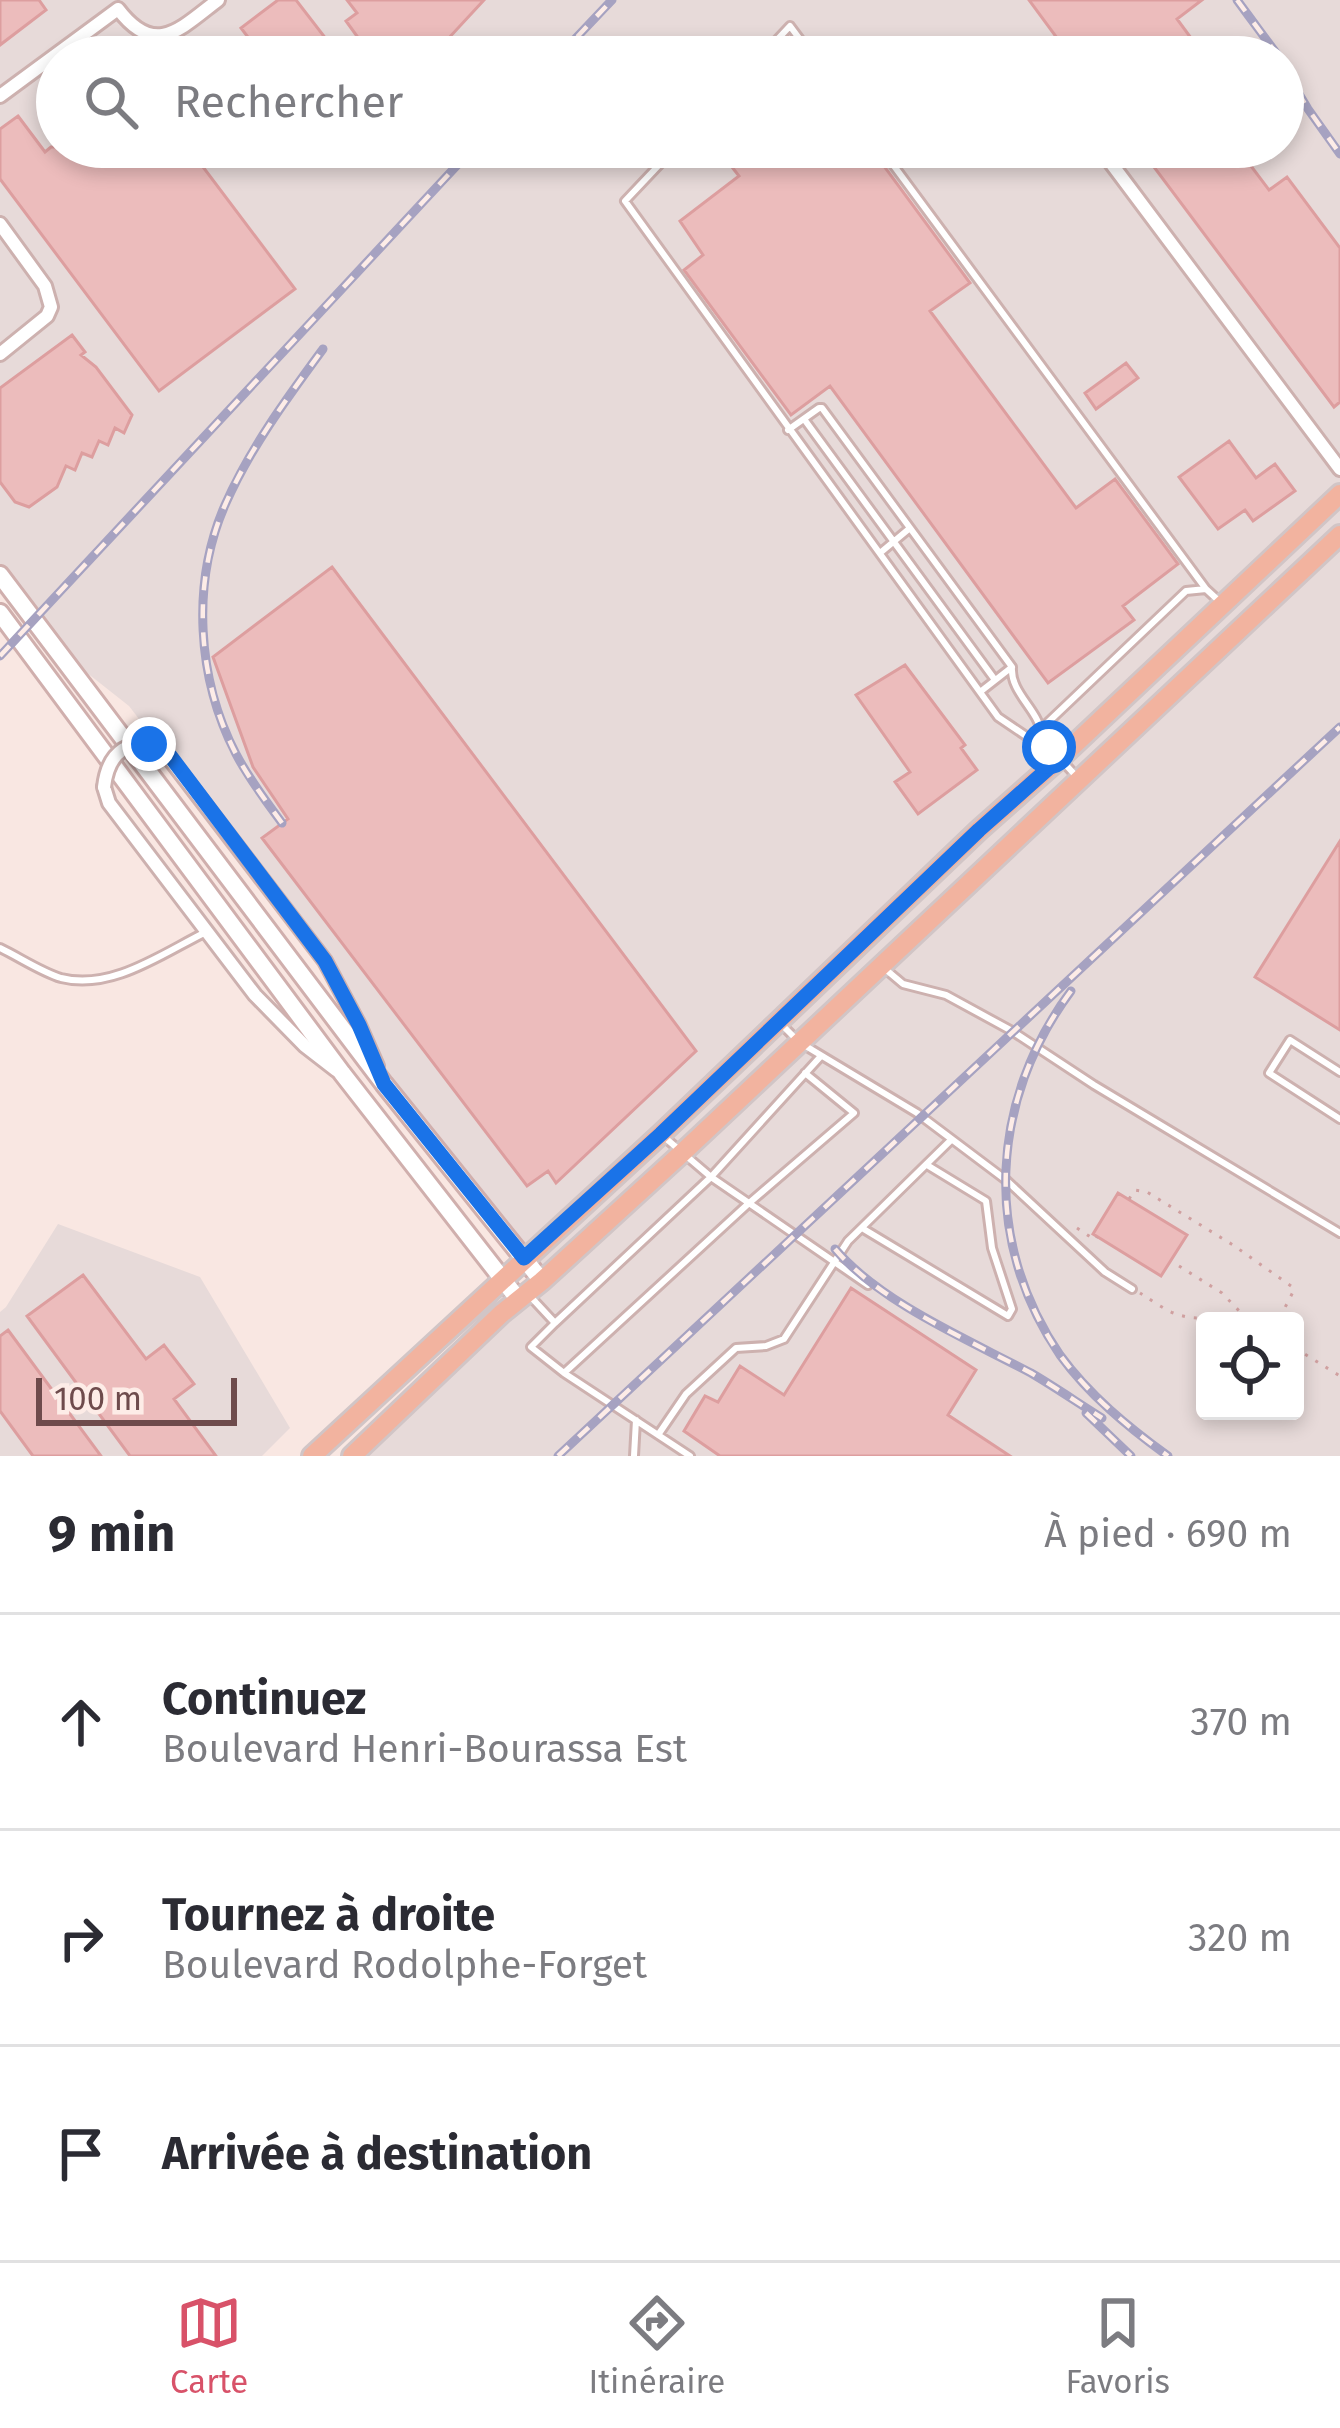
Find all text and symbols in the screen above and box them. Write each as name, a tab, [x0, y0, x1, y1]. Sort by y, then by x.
search box	[36, 36, 1304, 168]
icon: search	[78, 69, 144, 135]
text: Rechercher	[174, 75, 403, 129]
route end	[122, 717, 176, 771]
route start	[1022, 720, 1076, 774]
map controls	[1196, 1312, 1304, 1420]
button: locate	[1196, 1312, 1304, 1420]
scale bar	[36, 1372, 237, 1425]
text: 100 m	[54, 1379, 142, 1419]
text: 9 min	[48, 1503, 176, 1565]
text: À pied · 690 m	[1044, 1511, 1292, 1557]
text: Continuez	[162, 1672, 366, 1726]
icon: ahead	[48, 1689, 114, 1755]
text: 370 m	[1190, 1699, 1292, 1745]
text: Boulevard Henri-Bourassa Est	[162, 1726, 687, 1772]
text: Tournez à droite	[162, 1888, 495, 1942]
icon: right	[48, 1905, 114, 1971]
text: 320 m	[1188, 1915, 1292, 1961]
text: Boulevard Rodolphe-Forget	[162, 1942, 647, 1988]
icon: arrive	[48, 2121, 114, 2187]
text: Arrivée à destination	[162, 2127, 592, 2181]
tab: Carte	[170, 2290, 248, 2402]
tab: Itinéraire	[588, 2290, 725, 2402]
tab: Favoris	[1065, 2290, 1170, 2402]

